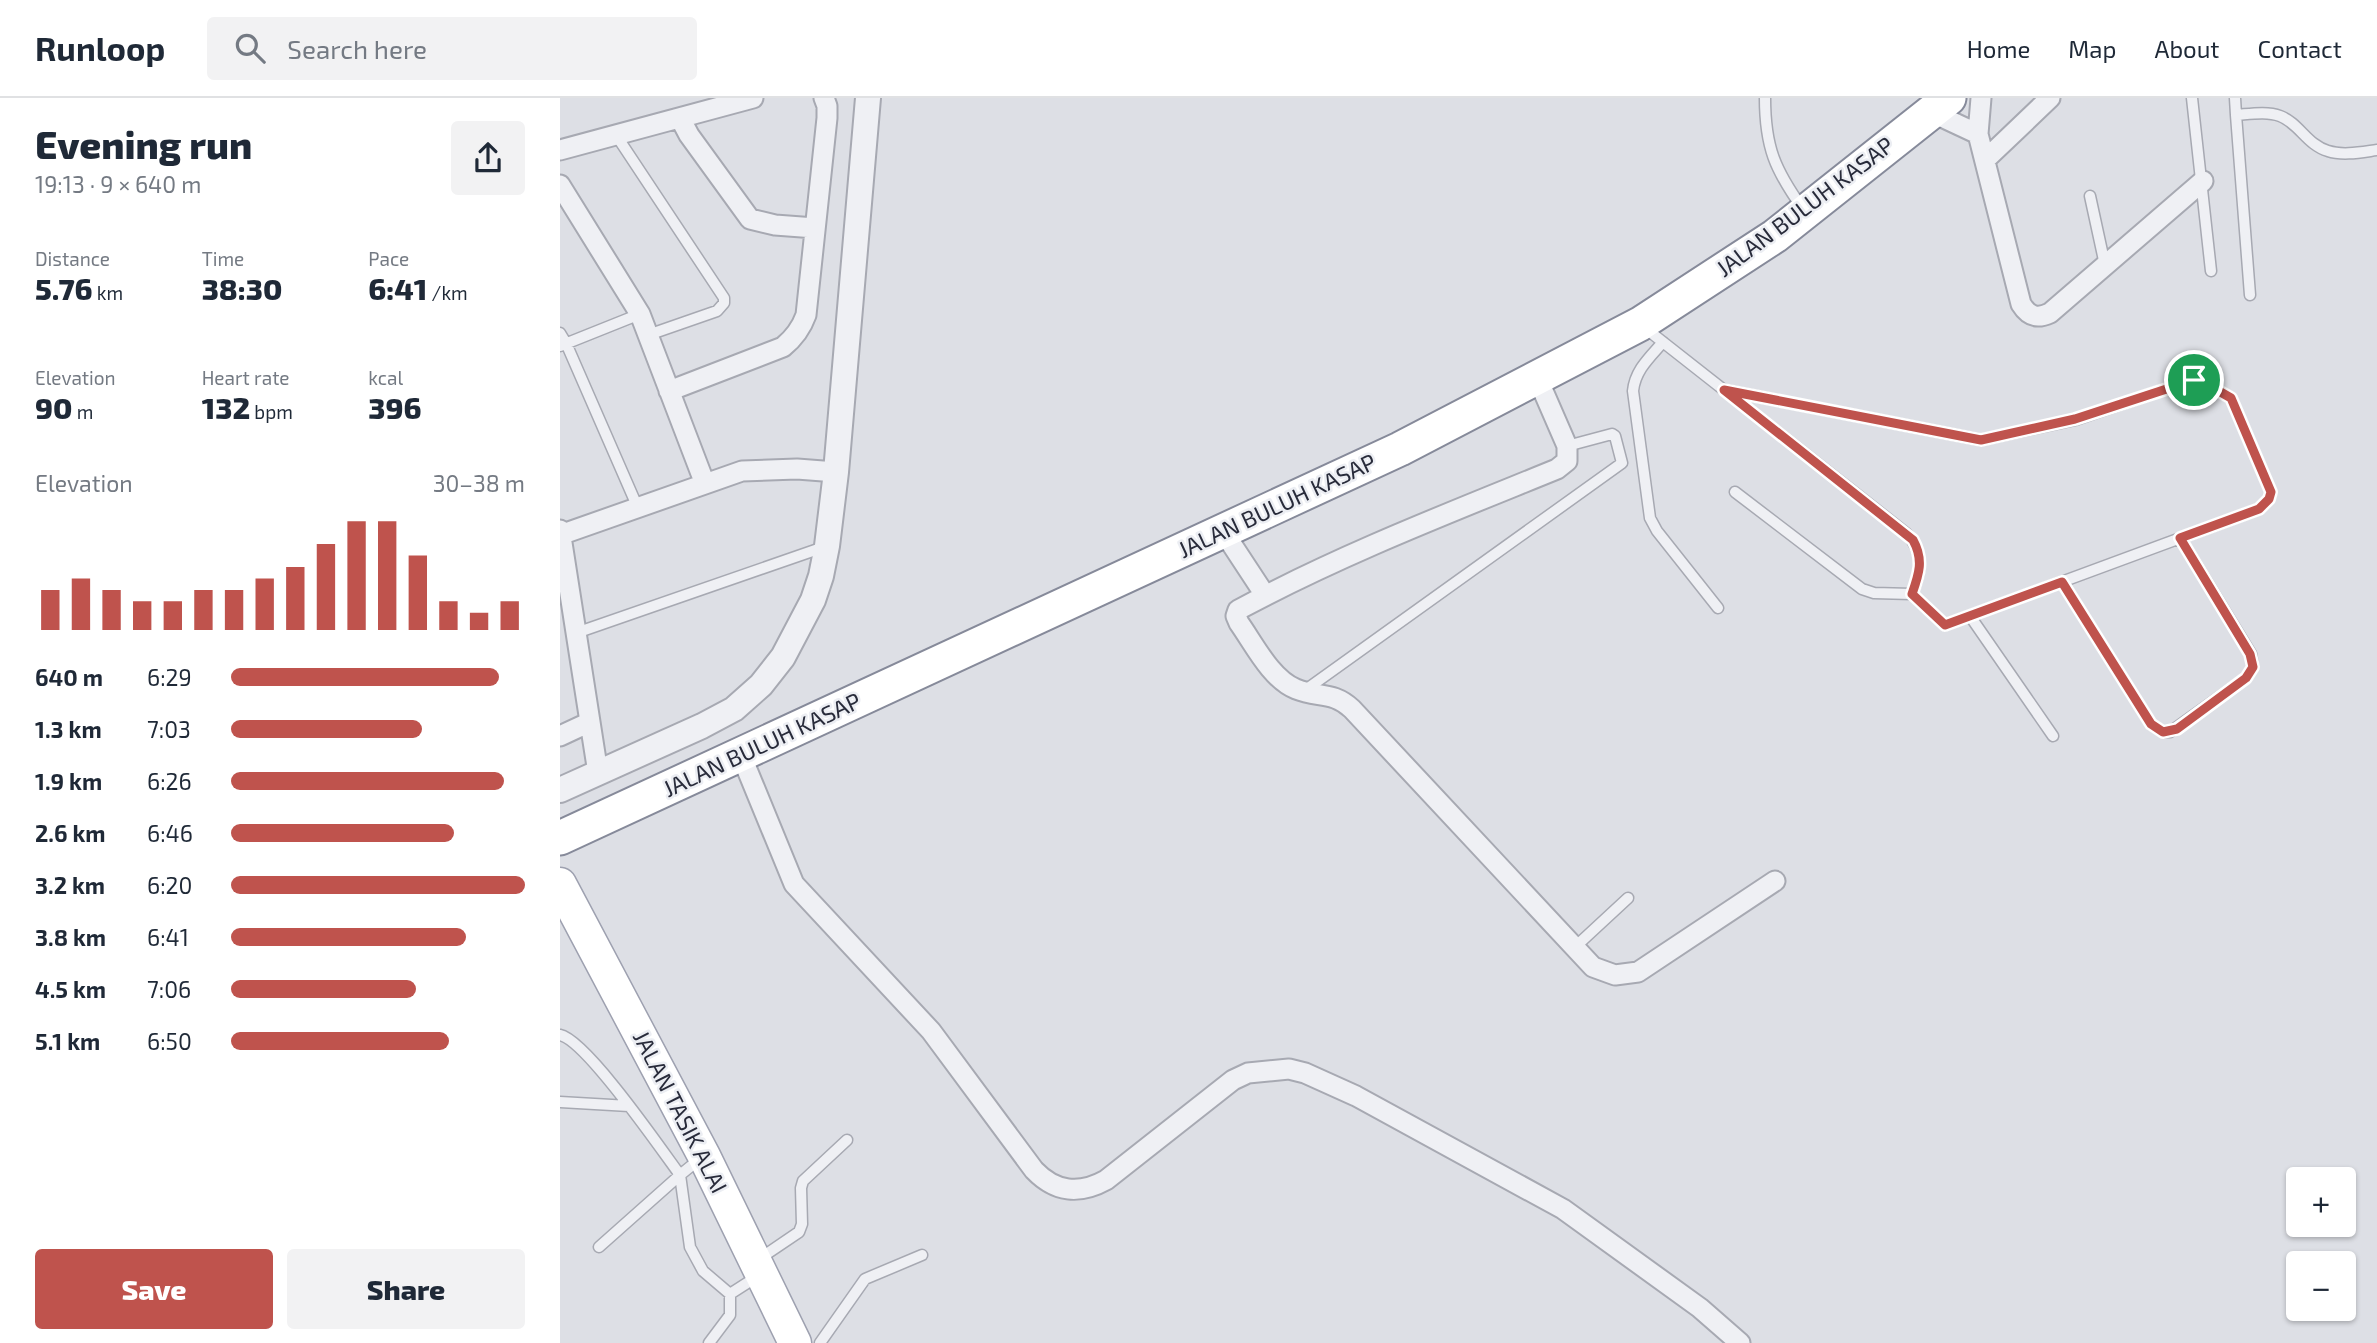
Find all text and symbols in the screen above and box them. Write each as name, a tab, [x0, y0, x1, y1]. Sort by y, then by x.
search box	[207, 17, 697, 80]
text: Runloop	[35, 28, 165, 68]
icon: search	[231, 29, 269, 67]
text: Search here	[287, 33, 427, 64]
text: Home	[1967, 34, 2030, 63]
text: Map	[2068, 34, 2116, 63]
text: About	[2154, 34, 2220, 63]
text: Contact	[2258, 34, 2342, 63]
text: Evening run	[35, 121, 252, 167]
button: share	[451, 121, 525, 195]
street label: JALAN BULUH KASAP	[1710, 130, 1899, 282]
text: 19:13 · 9 × 640 m	[35, 170, 201, 198]
text: Distance	[35, 247, 110, 270]
text: Time	[202, 247, 244, 270]
text: Pace	[368, 247, 409, 270]
text: 5.76	[35, 270, 93, 306]
text: 38:30	[202, 270, 282, 306]
text: 6:41	[368, 270, 427, 306]
text: km	[93, 281, 123, 304]
text: /km	[427, 281, 468, 304]
pin	[2164, 350, 2224, 410]
icon: arrive	[2175, 361, 2213, 399]
text: Elevation	[35, 366, 116, 389]
text: Heart rate	[202, 366, 290, 389]
text: kcal	[368, 366, 403, 389]
text: 90	[35, 389, 72, 425]
text: 132	[202, 389, 250, 425]
text: 396	[368, 389, 422, 425]
text: m	[72, 400, 93, 423]
text: bpm	[250, 400, 293, 423]
street label: JALAN BULUH KASAP	[1173, 447, 1380, 563]
text: Elevation	[35, 469, 133, 497]
text: 30–38 m	[433, 469, 525, 497]
text: 640 m	[35, 663, 103, 691]
text: 6:29	[147, 663, 192, 691]
street label: JALAN BULUH KASAP	[658, 686, 865, 802]
text: 1.3 km	[35, 715, 102, 743]
text: 7:03	[147, 715, 191, 743]
text: 1.9 km	[35, 767, 102, 795]
text: 6:26	[147, 767, 192, 795]
text: 2.6 km	[35, 819, 106, 847]
text: 6:46	[147, 819, 193, 847]
text: 3.2 km	[35, 871, 105, 899]
text: 6:20	[147, 871, 192, 899]
text: 3.8 km	[35, 923, 106, 951]
text: 6:41	[147, 923, 189, 951]
text: 4.5 km	[35, 975, 106, 1003]
text: 7:06	[147, 975, 191, 1003]
street label: JALAN TASIK ALAI	[628, 1026, 734, 1198]
text: 5.1 km	[35, 1027, 100, 1055]
text: 6:50	[147, 1027, 192, 1055]
map controls	[2286, 1167, 2356, 1321]
button: +	[2286, 1167, 2356, 1237]
button: Save	[35, 1249, 273, 1329]
button: Share	[287, 1249, 525, 1329]
button: −	[2286, 1251, 2356, 1321]

